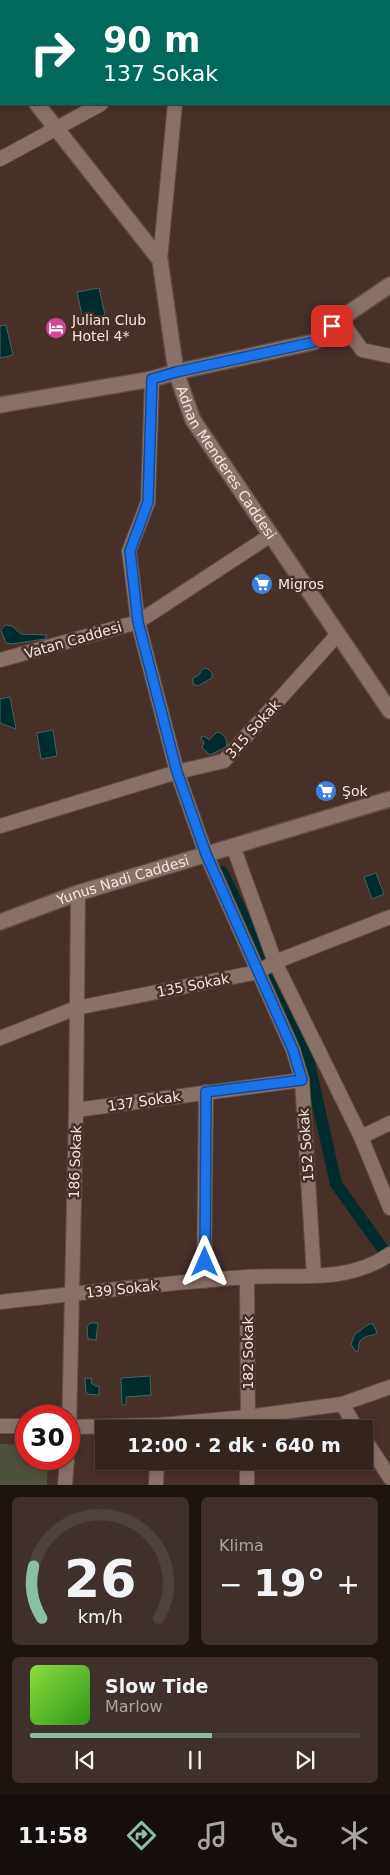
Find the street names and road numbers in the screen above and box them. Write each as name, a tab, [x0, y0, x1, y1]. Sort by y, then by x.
street label: Adnan Menderes Caddesi	[174, 384, 279, 542]
street label: Vatan Caddesi	[23, 618, 123, 662]
street label: 315 Sokak	[223, 696, 284, 762]
street label: Yunus Nadi Caddesi	[54, 852, 191, 909]
street label: 135 Sokak	[156, 970, 231, 1000]
street label: 137 Sokak	[107, 1088, 182, 1114]
street label: 152 Sokak	[295, 1107, 317, 1182]
street label: 186 Sokak	[66, 1124, 84, 1199]
street label: 139 Sokak	[85, 1277, 160, 1301]
street label: 182 Sokak	[240, 1316, 256, 1390]

